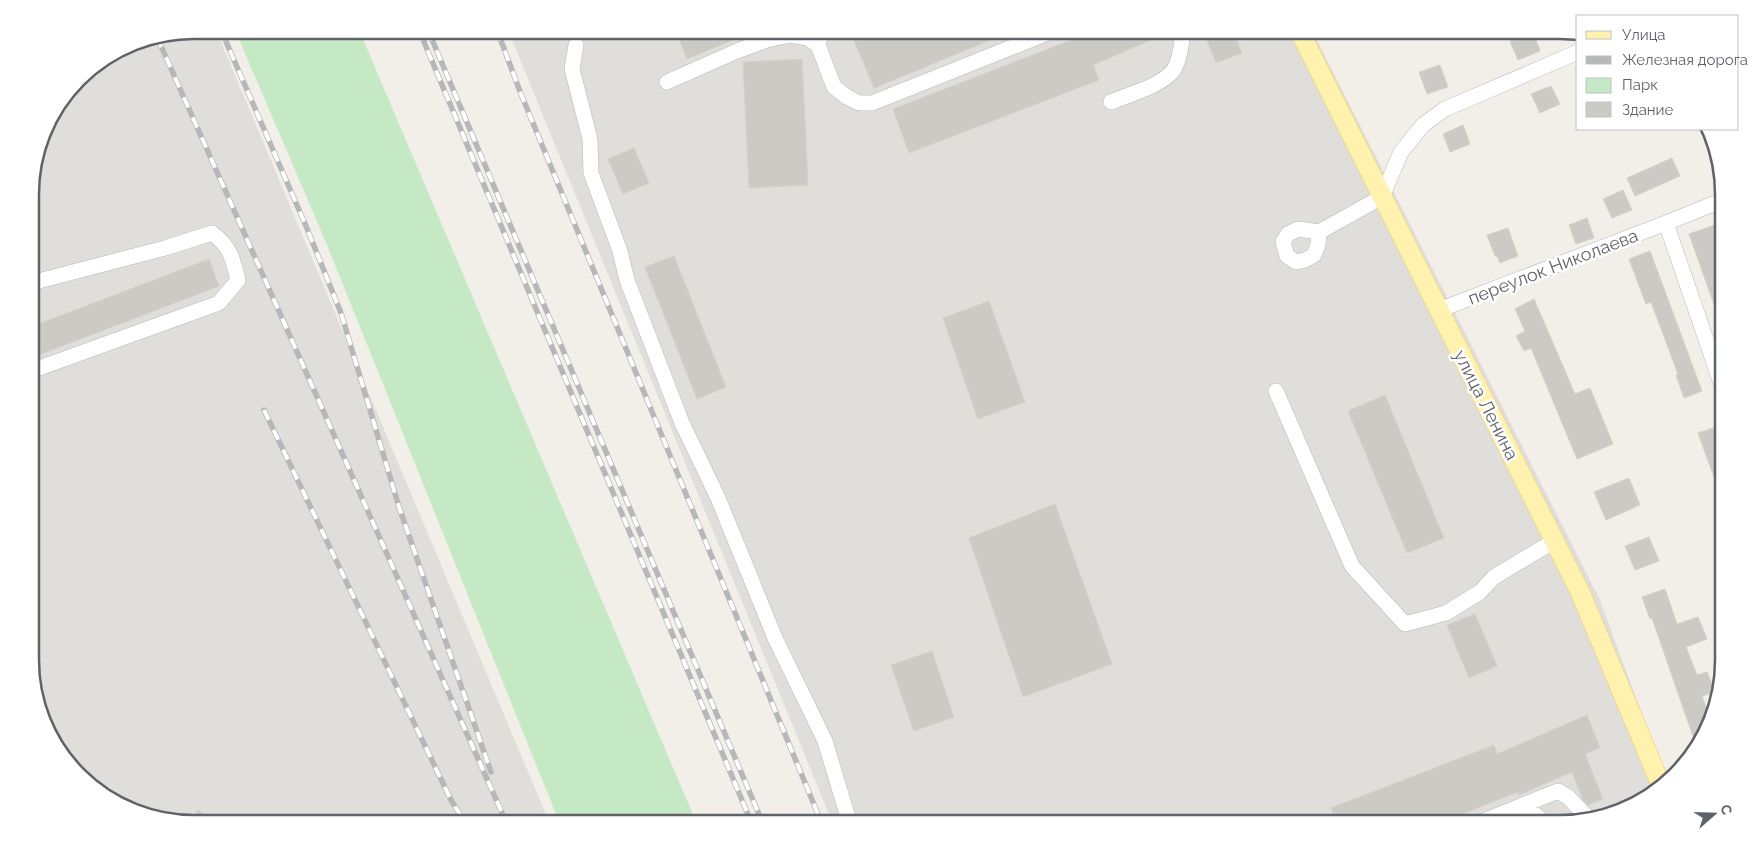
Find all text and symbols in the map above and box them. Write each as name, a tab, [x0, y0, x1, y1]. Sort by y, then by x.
legend	[1576, 15, 1739, 130]
text: Улица	[1622, 26, 1666, 44]
text: Железная дорога	[1622, 51, 1748, 69]
text: Парк	[1622, 76, 1658, 94]
text: Здание	[1622, 101, 1674, 119]
street label: переулок Николаева	[1465, 224, 1641, 309]
street label: улица Ленина	[1450, 346, 1523, 463]
north arrow	[1689, 789, 1739, 839]
text: С	[1717, 802, 1736, 817]

